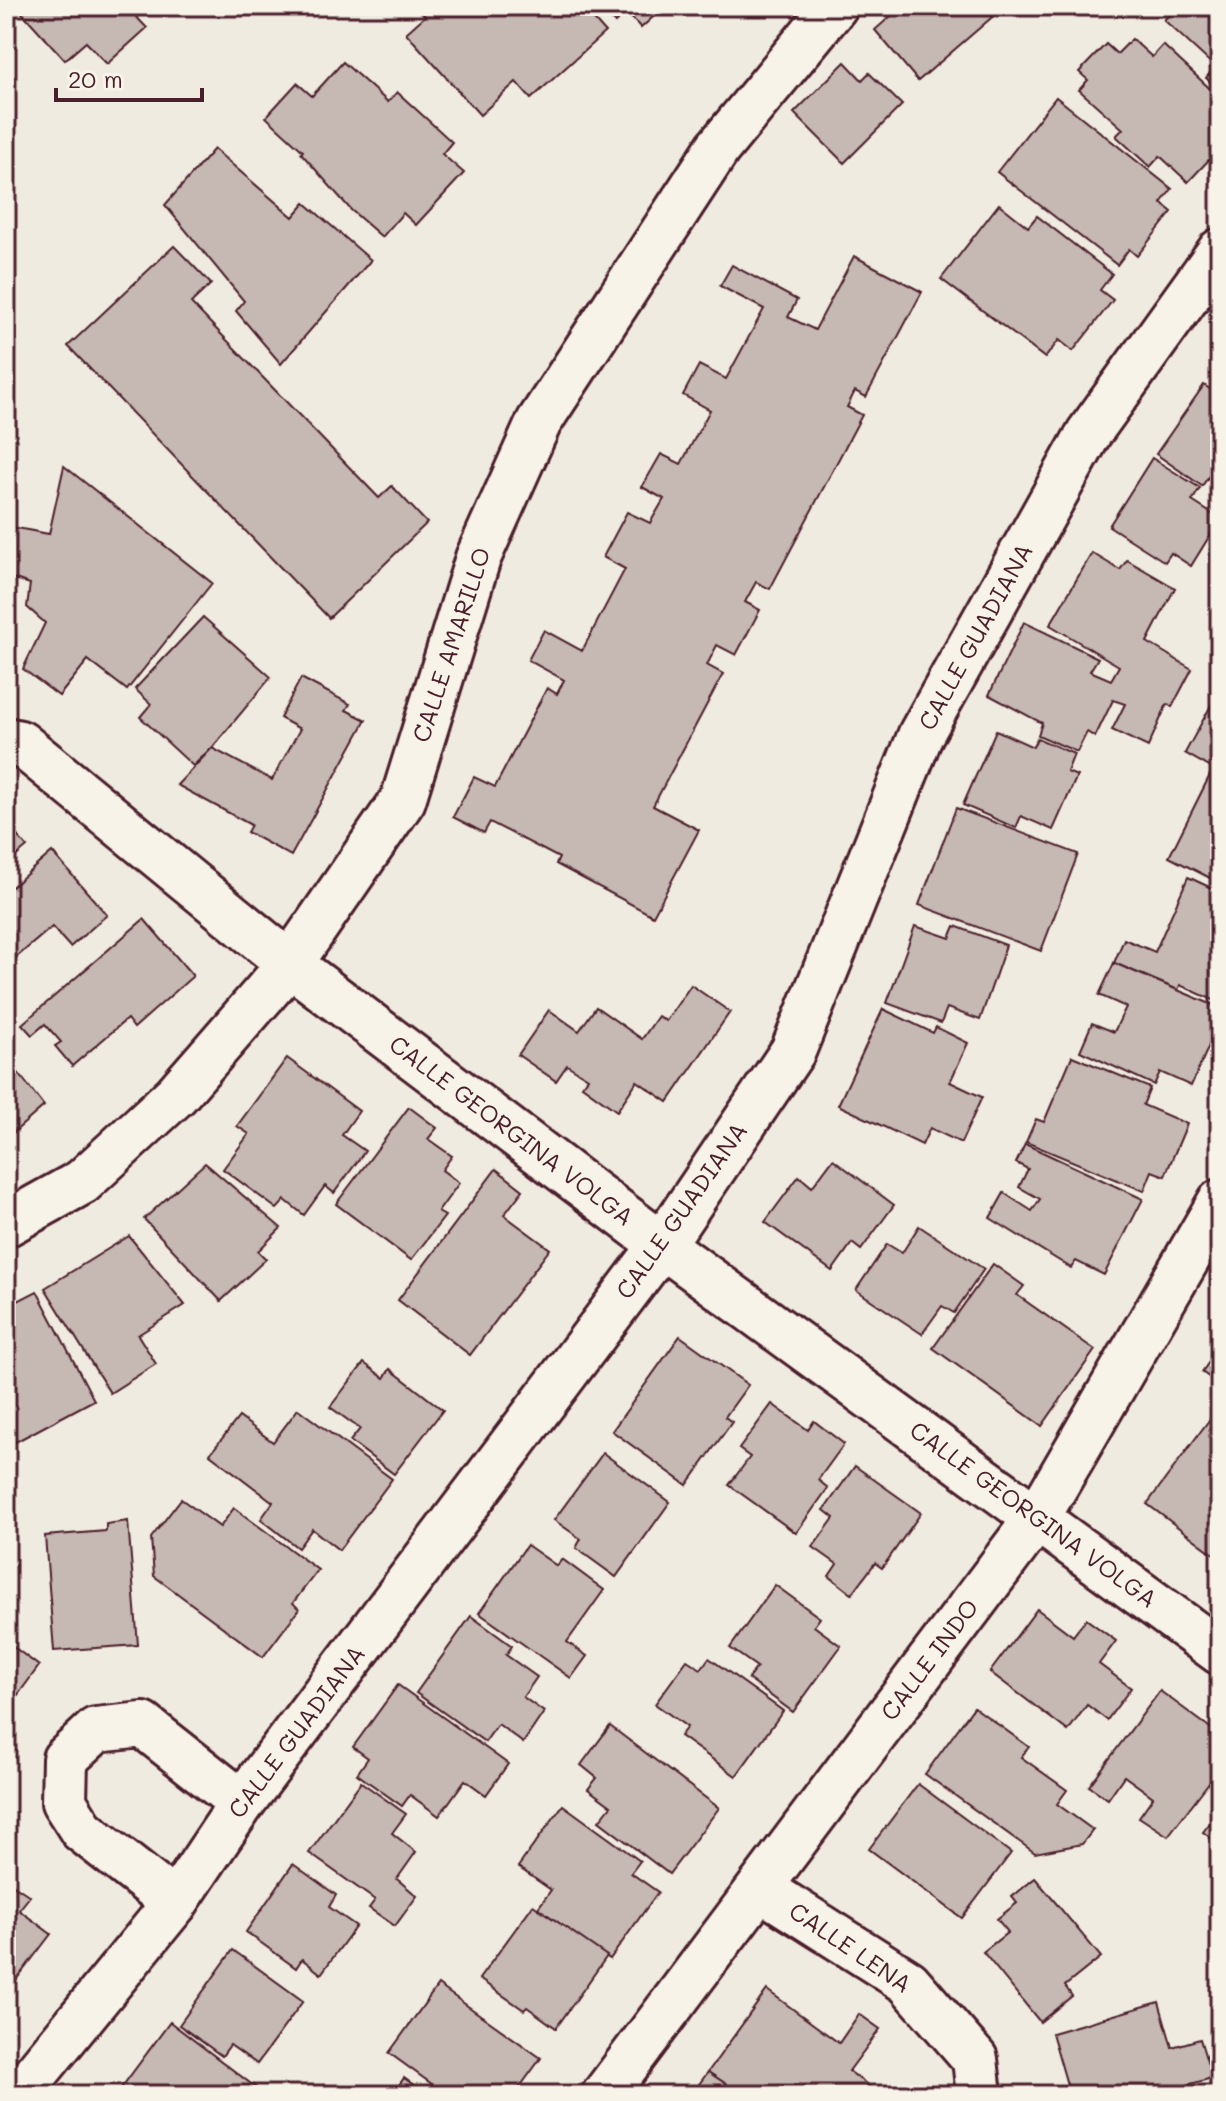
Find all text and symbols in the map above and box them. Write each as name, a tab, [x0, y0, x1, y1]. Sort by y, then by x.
scale bar	[56, 52, 202, 102]
text: 20 m	[68, 63, 123, 94]
street label: CALLE GUADIANA	[911, 537, 1039, 735]
street label: CALLE AMARILLO	[404, 543, 497, 746]
street label: CALLE GEORGINA VOLGA	[384, 1028, 640, 1232]
street label: CALLE GUADIANA	[608, 1116, 753, 1305]
street label: CALLE GEORGINA VOLGA	[904, 1414, 1164, 1614]
street label: CALLE INDO	[873, 1592, 985, 1726]
street label: CALLE GUADIANA	[221, 1638, 371, 1824]
street label: CALLE LENA	[784, 1894, 918, 1999]

